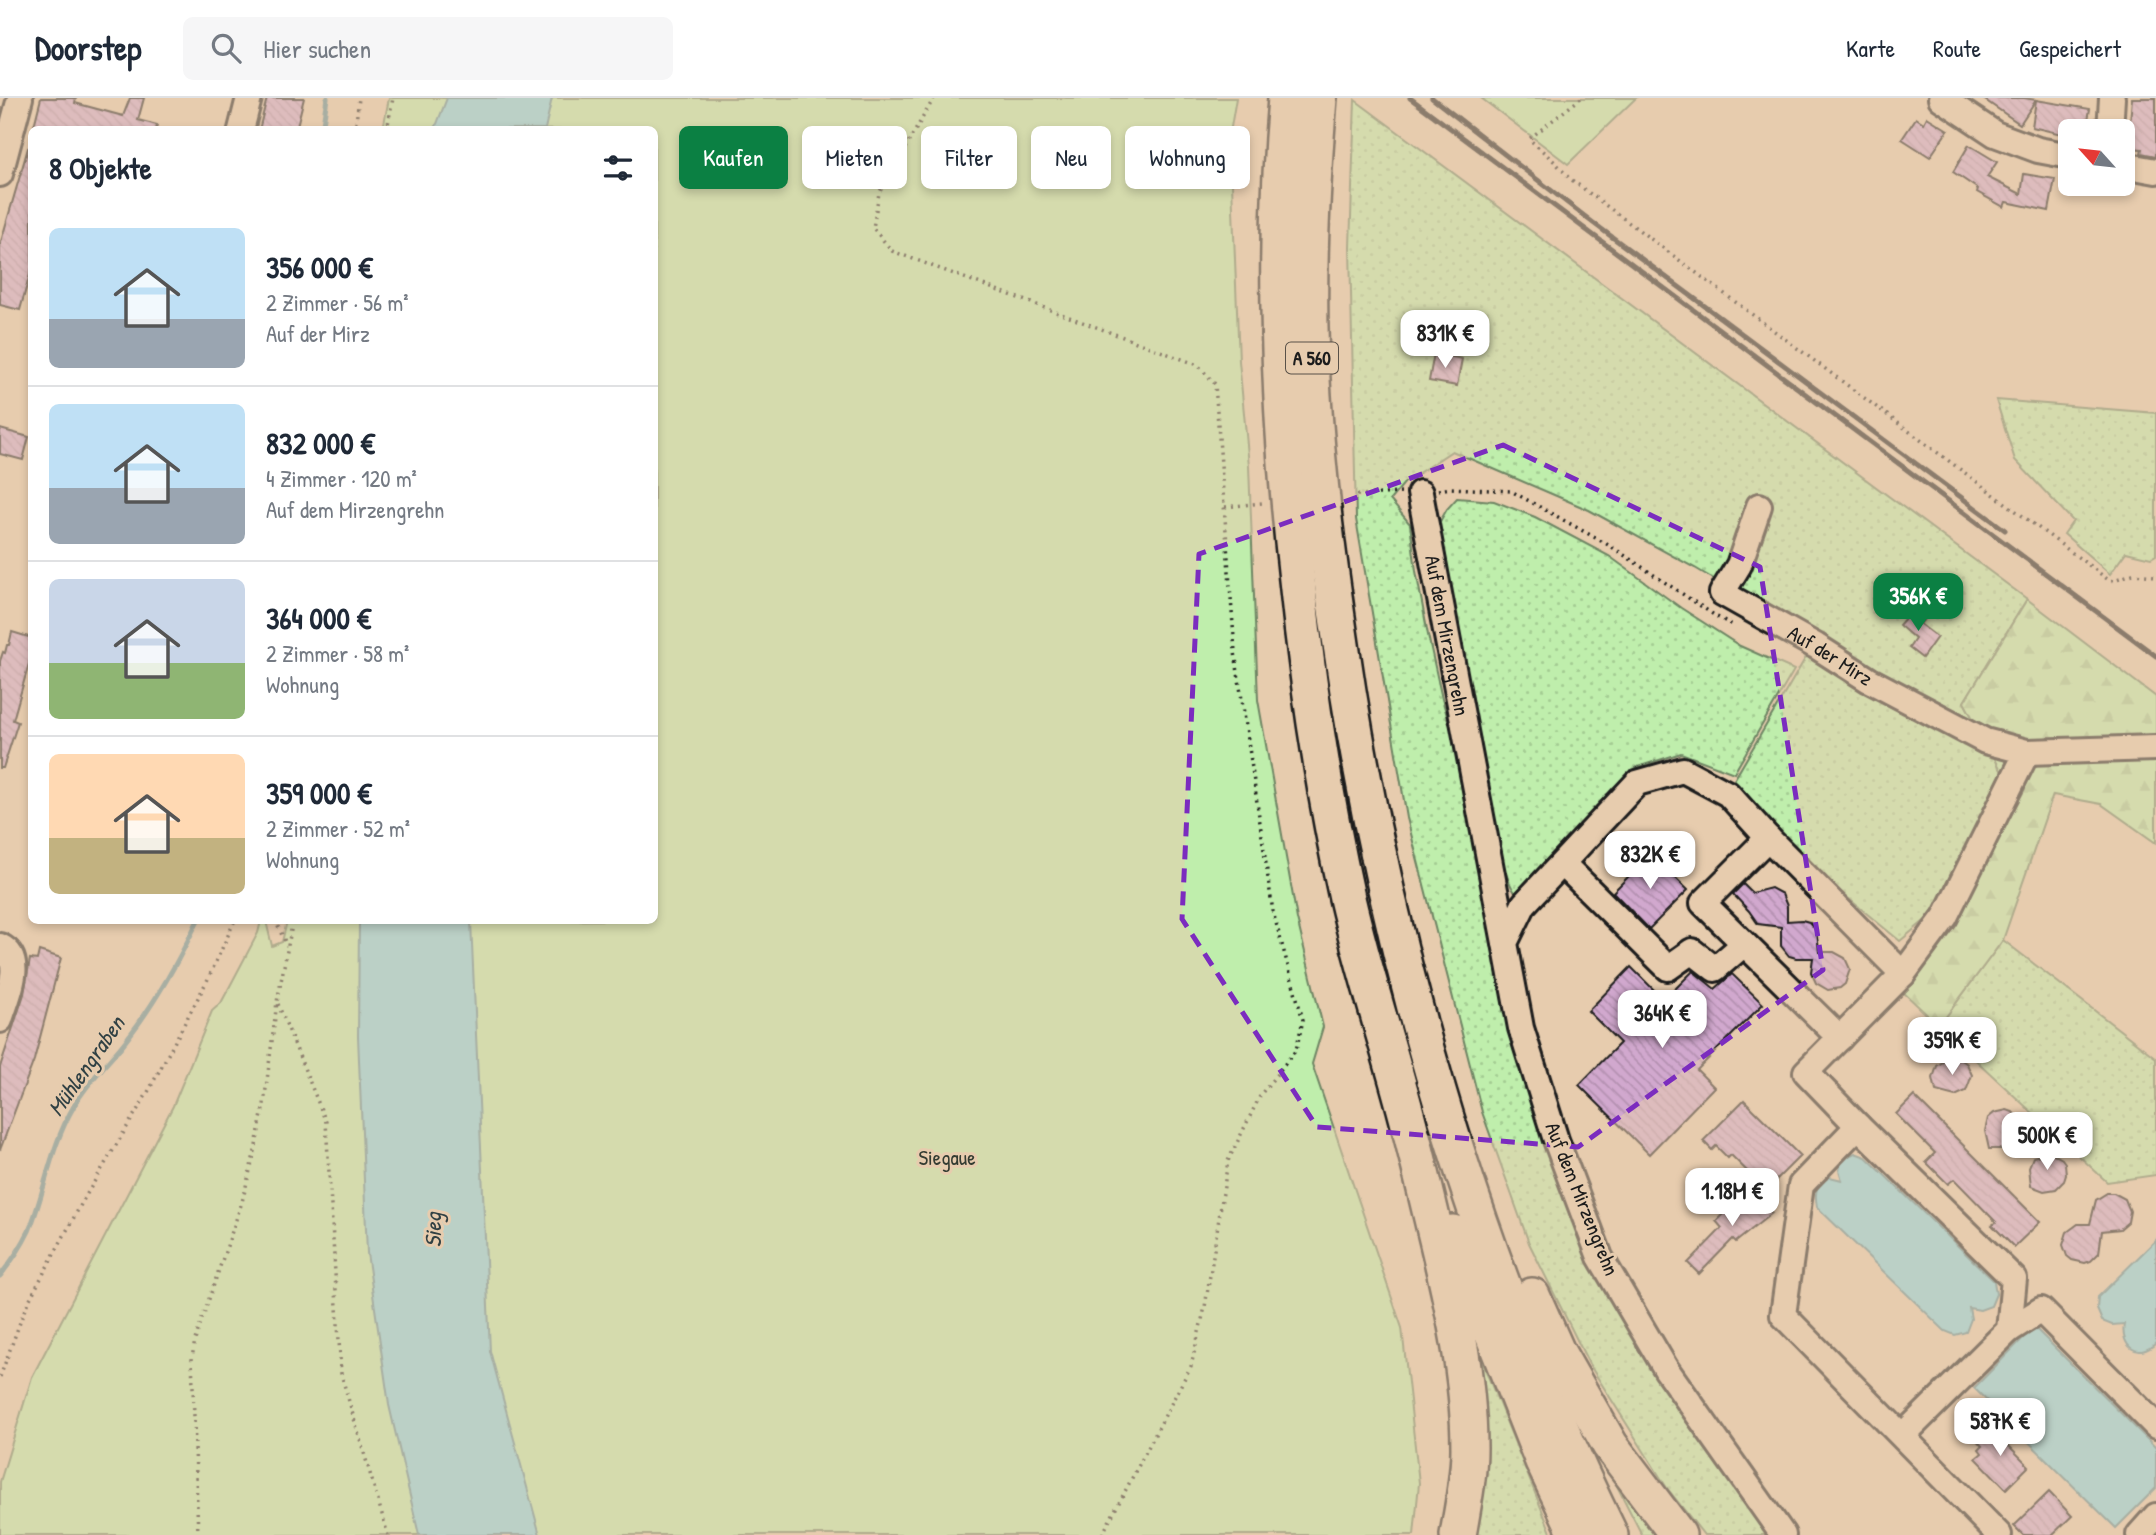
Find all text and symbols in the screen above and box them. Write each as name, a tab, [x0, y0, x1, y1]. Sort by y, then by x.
search box	[183, 17, 673, 80]
text: Doorstep	[35, 26, 141, 70]
icon: search	[207, 29, 245, 67]
text: Hier suchen	[263, 31, 371, 66]
text: Karte	[1846, 32, 1895, 64]
text: Route	[1933, 32, 1981, 64]
text: Gespeichert	[2019, 32, 2121, 64]
north arrow	[2058, 119, 2135, 196]
map controls	[2058, 119, 2135, 196]
chip: Kaufen	[679, 126, 788, 189]
chip: Mieten	[802, 126, 907, 189]
chip: Filter	[921, 126, 1017, 189]
chip: Neu	[1031, 126, 1111, 189]
chip: Wohnung	[1125, 126, 1250, 189]
text: 8 Objekte	[49, 148, 152, 188]
icon: filters	[599, 149, 637, 187]
text: 356 000 €	[266, 247, 373, 287]
icon: home	[105, 256, 189, 340]
text: 2 Zimmer · 56 m²	[266, 287, 408, 318]
pin: 831K €	[1388, 310, 1502, 370]
text: 831K €	[1417, 317, 1474, 348]
text: Auf der Mirz	[266, 318, 370, 349]
road number: A 560	[1286, 342, 1338, 374]
text: 832 000 €	[266, 423, 375, 463]
icon: home	[105, 432, 189, 516]
text: 4 Zimmer · 120 m²	[266, 463, 417, 494]
text: Auf dem Mirzengrehn	[266, 494, 444, 525]
street label: Auf dem Mirzengrehn	[1418, 553, 1477, 718]
pin: 356K €	[1861, 574, 1975, 633]
text: 356K €	[1889, 580, 1947, 611]
text: 364 000 €	[266, 598, 371, 638]
icon: home	[105, 607, 189, 691]
street label: Auf der Mirz	[1783, 618, 1878, 693]
text: 2 Zimmer · 58 m²	[266, 638, 409, 669]
text: Wohnung	[266, 669, 339, 700]
text: 359 000 €	[266, 773, 372, 813]
icon: home	[105, 782, 189, 866]
text: 2 Zimmer · 52 m²	[266, 813, 410, 844]
pin: 832K €	[1593, 832, 1707, 891]
text: 832K €	[1620, 838, 1680, 869]
text: Wohnung	[266, 844, 339, 875]
pin: 364K €	[1605, 990, 1719, 1050]
text: 364K €	[1634, 997, 1690, 1028]
water label: Mühlengraben	[40, 1008, 133, 1122]
pin: 359K €	[1895, 1018, 2009, 1077]
text: 359K €	[1924, 1024, 1980, 1055]
pin: 500K €	[1990, 1112, 2104, 1172]
street label: Auf dem Mirzengrehn	[1539, 1118, 1626, 1280]
text: 500K €	[2018, 1119, 2076, 1150]
park label: Siegaue	[918, 1143, 976, 1172]
pin: 1.18M €	[1667, 1168, 1797, 1228]
text: 1.18M €	[1701, 1175, 1763, 1206]
water label: Sieg	[417, 1211, 449, 1248]
pin: 587K €	[1943, 1398, 2057, 1458]
text: 587K €	[1970, 1405, 2030, 1436]

